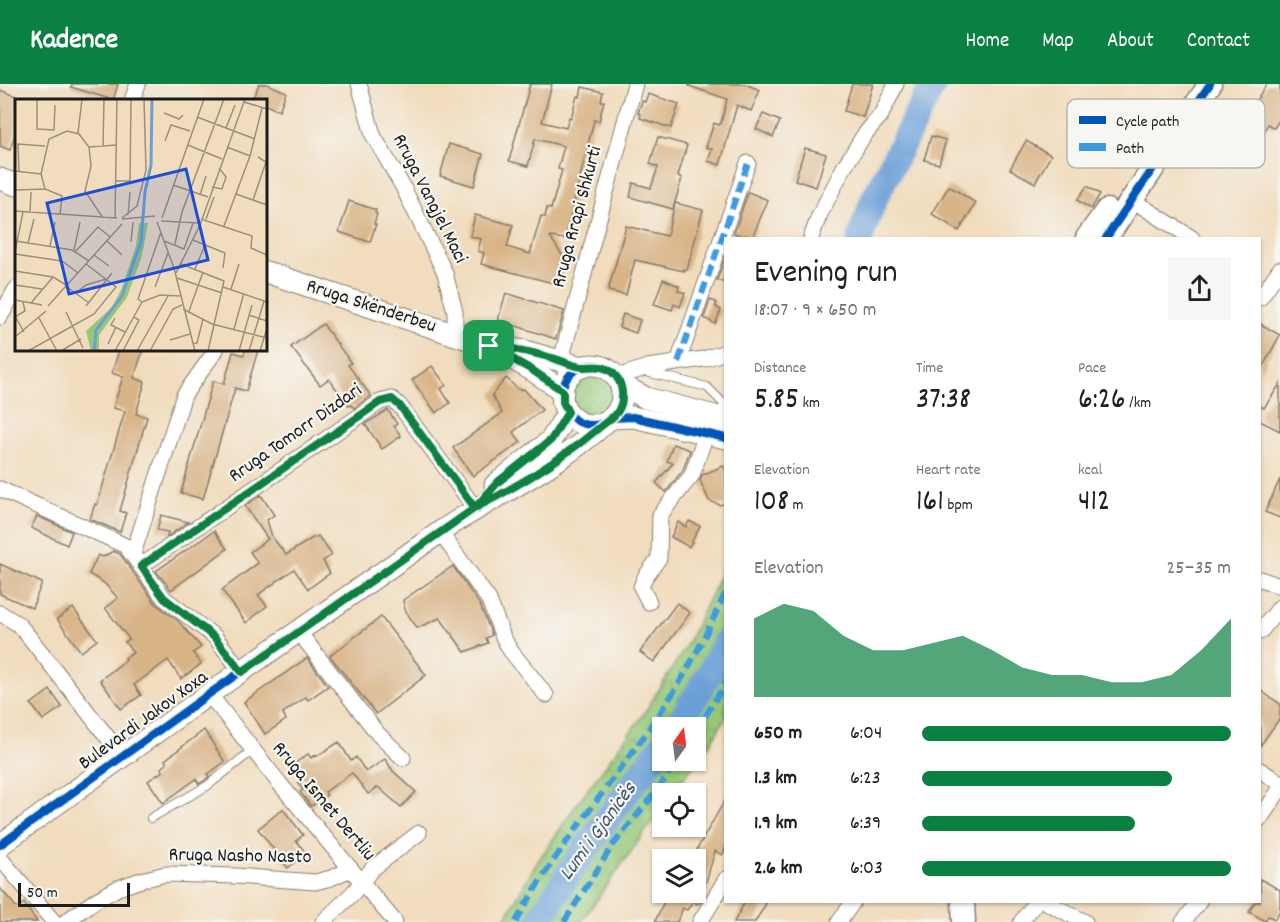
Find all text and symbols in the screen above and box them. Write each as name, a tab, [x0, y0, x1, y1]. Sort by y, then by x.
text: Kadence	[30, 22, 118, 62]
text: Home	[965, 27, 1009, 57]
text: Map	[1042, 27, 1074, 57]
text: About	[1107, 27, 1154, 57]
text: Contact	[1187, 27, 1250, 57]
inset map	[15, 99, 267, 351]
legend	[1067, 99, 1265, 168]
text: Cycle path	[1116, 111, 1179, 134]
street label: Rruga Vangjel Maci	[384, 130, 474, 269]
text: Path	[1116, 138, 1144, 161]
street label: Rruga Rrapi Shkurti	[546, 143, 610, 291]
text: Evening run	[754, 251, 898, 298]
button: share	[1168, 257, 1231, 320]
street label: Rruga Skënderbeu	[302, 273, 440, 341]
text: 18:07 · 9 × 650 m	[754, 297, 876, 325]
pin	[463, 320, 514, 371]
icon: arrive	[472, 329, 505, 362]
text: Distance	[754, 357, 806, 380]
text: Time	[916, 357, 943, 380]
text: Pace	[1078, 357, 1106, 380]
street label: Rruga Tomorr Dizdari	[224, 377, 369, 491]
text: 5.85	[754, 380, 799, 423]
text: 37:38	[916, 380, 971, 423]
text: 6:26	[1078, 380, 1126, 423]
text: km	[799, 392, 820, 415]
text: /km	[1126, 392, 1151, 415]
text: Elevation	[754, 459, 810, 482]
text: Heart rate	[916, 459, 981, 482]
text: kcal	[1078, 459, 1102, 482]
text: 108	[754, 482, 789, 525]
text: 161	[916, 482, 944, 525]
text: 412	[1078, 482, 1110, 525]
text: m	[789, 494, 804, 517]
text: bpm	[944, 494, 973, 517]
text: Elevation	[754, 555, 824, 583]
text: 25–35 m	[1167, 555, 1231, 583]
street label: Bulevardi Jakov Xoxa	[74, 664, 215, 778]
north arrow	[652, 717, 706, 771]
map controls	[652, 717, 706, 903]
text: 650 m	[754, 720, 802, 748]
text: 6:04	[850, 720, 882, 748]
street label: Rruga Ismet Dertliu	[265, 736, 381, 868]
text: 1.3 km	[754, 765, 797, 793]
text: 6:23	[850, 765, 881, 793]
water label: Lumi i Gjanicës	[553, 776, 646, 887]
button: locate	[652, 783, 706, 837]
text: 1.9 km	[754, 810, 797, 838]
text: 6:39	[850, 810, 881, 838]
street label: Rruga Nasho Nasto	[168, 842, 312, 872]
button: layers	[652, 849, 706, 903]
text: 2.6 km	[754, 855, 802, 883]
text: 6:03	[850, 855, 883, 883]
scale bar	[18, 880, 130, 908]
text: 50 m	[27, 882, 58, 905]

